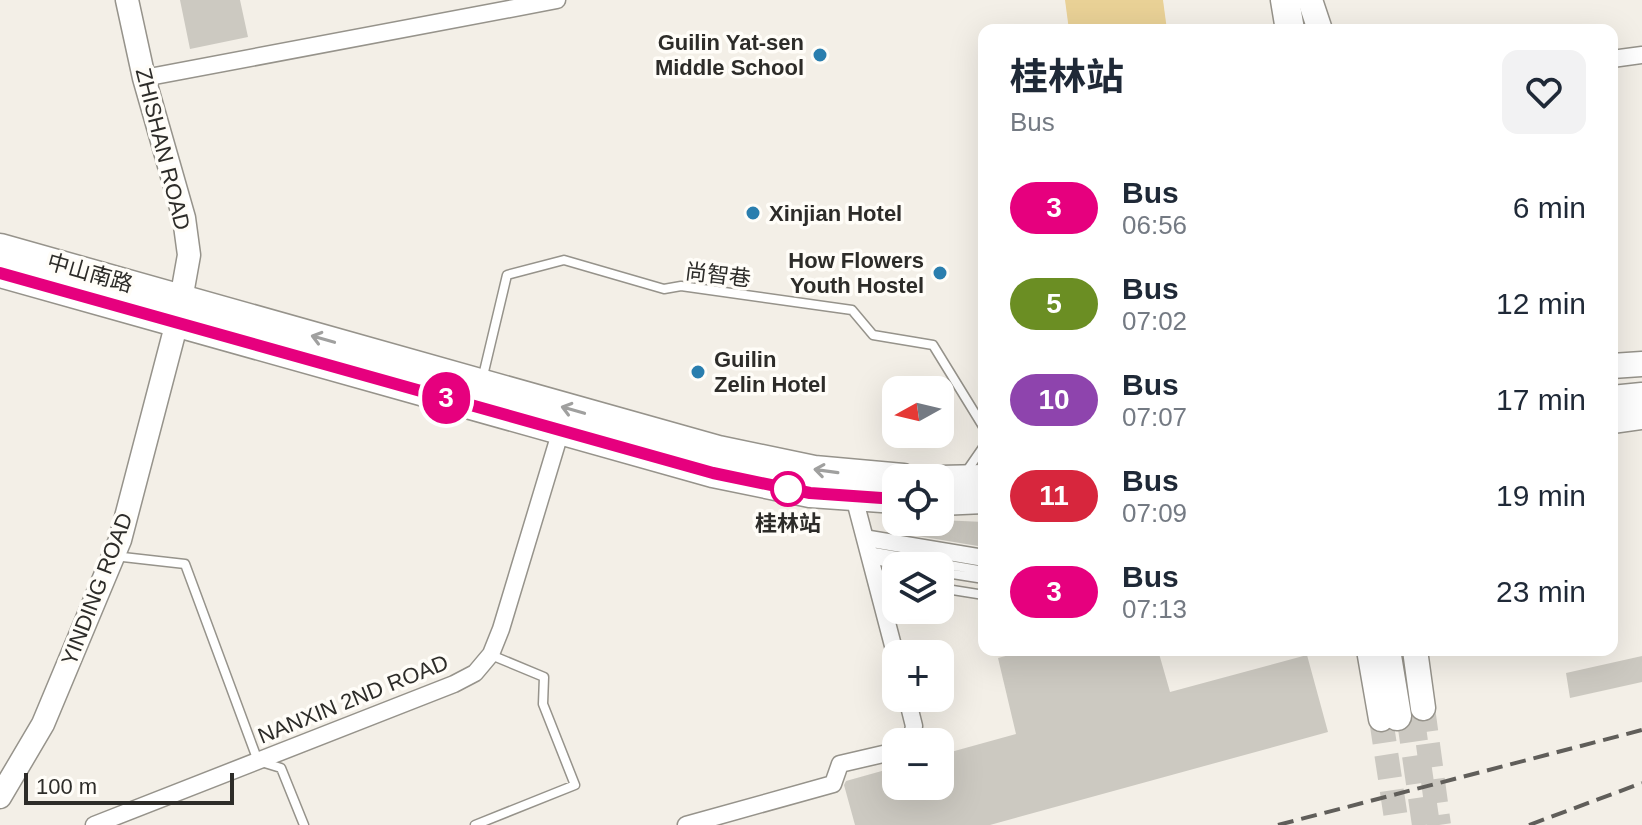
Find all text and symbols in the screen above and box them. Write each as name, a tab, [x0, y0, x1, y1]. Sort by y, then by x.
place label: Guilin Yat-sen Middle School	[655, 30, 804, 80]
marker: Guilin Yat-sen Middle School	[811, 46, 829, 64]
button: heart	[1502, 50, 1586, 134]
text: 桂林站	[1010, 56, 1124, 98]
street label: ZHISHAN ROAD	[131, 65, 195, 233]
text: Bus	[1010, 107, 1055, 137]
text: Bus	[1122, 176, 1179, 209]
text: 6 min	[1513, 191, 1586, 224]
text: 3	[1046, 192, 1062, 223]
place label: Xinjian Hotel	[769, 201, 902, 226]
marker: Xinjian Hotel	[744, 204, 762, 222]
text: 06:56	[1122, 210, 1187, 240]
place label: How Flowers Youth Hostel	[788, 248, 924, 298]
street label: 中山南路	[44, 249, 136, 297]
street label: 尚智巷	[684, 259, 752, 291]
marker: How Flowers Youth Hostel	[931, 264, 949, 282]
text: Bus	[1122, 272, 1179, 305]
text: 12 min	[1496, 287, 1586, 320]
text: 5	[1046, 288, 1062, 319]
text: 07:02	[1122, 306, 1187, 336]
one-way arrow	[311, 331, 336, 345]
place label: Guilin Zelin Hotel	[714, 347, 826, 397]
marker: Guilin Zelin Hotel	[689, 363, 707, 381]
text: Bus	[1122, 368, 1179, 401]
line badge: 3	[420, 372, 472, 424]
north arrow	[882, 376, 954, 448]
map controls	[882, 376, 954, 800]
text: 3	[438, 382, 454, 413]
text: 17 min	[1496, 383, 1586, 416]
text: 10	[1038, 384, 1070, 415]
one-way arrow	[561, 402, 587, 417]
text: 07:07	[1122, 402, 1187, 432]
one-way arrow	[813, 463, 839, 478]
button: locate	[882, 464, 954, 536]
text: Bus	[1122, 464, 1179, 497]
marker: 桂林站	[771, 472, 805, 506]
text: 19 min	[1496, 479, 1586, 512]
text: 11	[1039, 480, 1069, 511]
text: 07:09	[1122, 498, 1187, 528]
street label: YINDING ROAD	[56, 509, 138, 669]
place label: 桂林站	[755, 511, 821, 536]
button: layers	[882, 552, 954, 624]
text: Bus	[1122, 560, 1179, 593]
text: 23 min	[1496, 575, 1586, 608]
text: 3	[1046, 576, 1062, 607]
text: 07:13	[1122, 594, 1187, 624]
button: +	[882, 640, 954, 712]
street label: NANXIN 2ND ROAD	[254, 649, 452, 749]
button: −	[882, 728, 954, 800]
scale bar	[24, 769, 234, 805]
text: 100 m	[36, 774, 97, 799]

